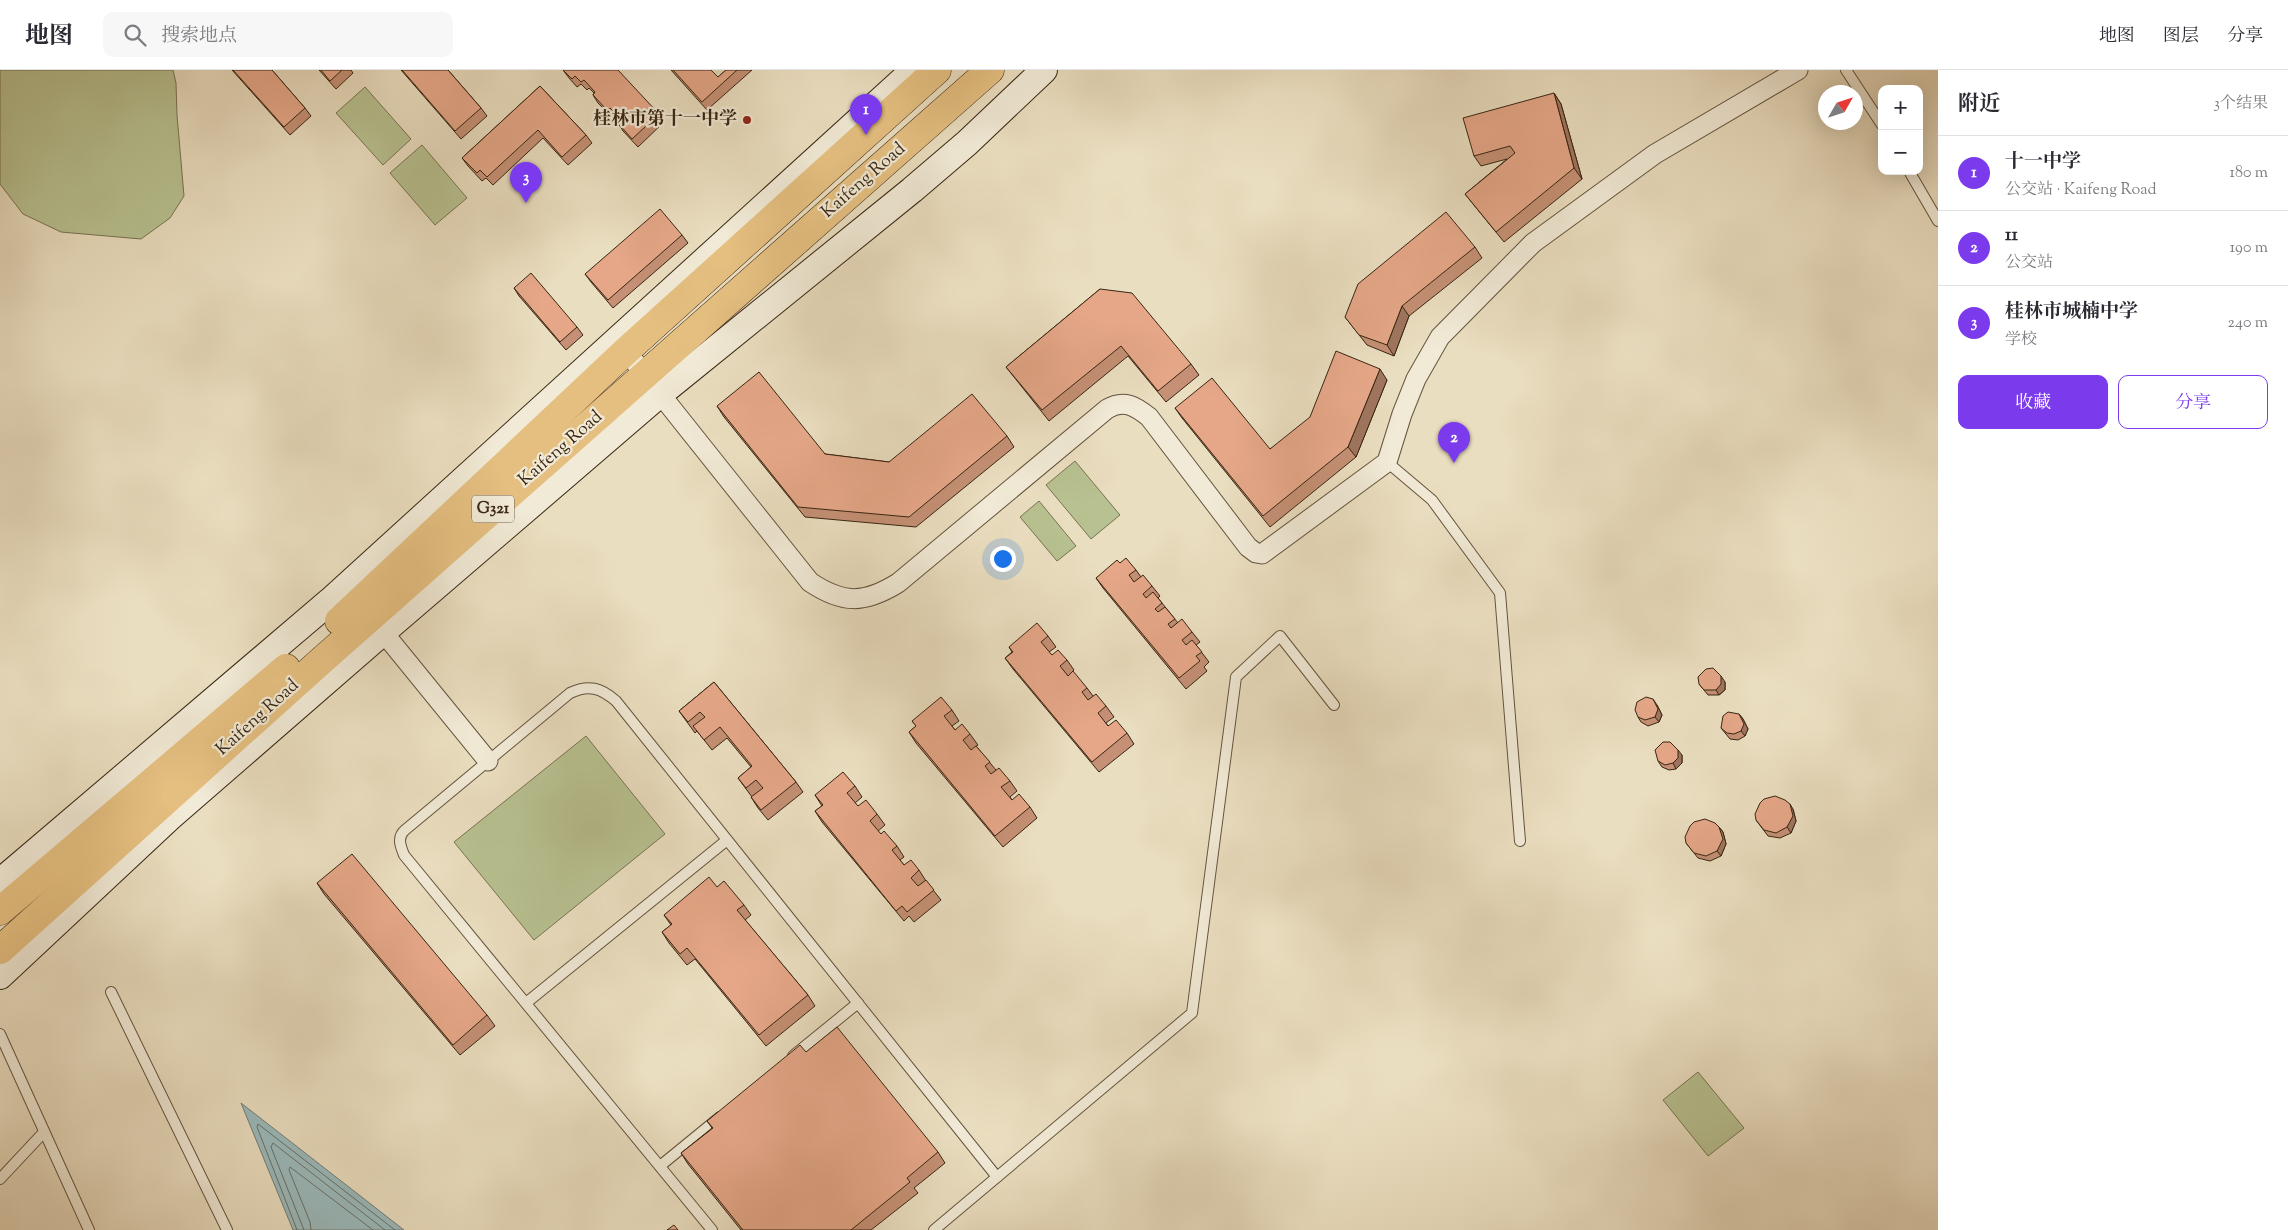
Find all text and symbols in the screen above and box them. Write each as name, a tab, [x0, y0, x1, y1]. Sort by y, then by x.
search box	[103, 12, 453, 57]
text: 地图	[25, 20, 73, 54]
icon: search	[121, 21, 149, 49]
text: 搜索地点	[161, 23, 237, 50]
text: 地图	[2099, 24, 2135, 50]
text: 图层	[2163, 24, 2199, 50]
text: 分享	[2227, 24, 2263, 50]
north arrow	[1818, 85, 1863, 130]
map controls	[1878, 85, 1923, 175]
button: +	[1878, 85, 1923, 130]
text: 附近	[1958, 90, 2000, 120]
text: 3个结果	[2214, 93, 2268, 116]
pin: 1	[850, 94, 882, 135]
place label: 桂林市第十一中学	[593, 107, 737, 133]
marker: 桂林市第十一中学	[741, 114, 753, 126]
button: −	[1878, 130, 1923, 175]
street label: Kaifeng Road	[816, 137, 912, 225]
text: 十一中学	[2005, 149, 2081, 176]
pin: 3	[510, 162, 542, 203]
text: 1	[1971, 162, 1977, 185]
text: 180 m	[2229, 162, 2268, 185]
text: 公交站 · Kaifeng Road	[2005, 179, 2157, 202]
text: 11	[2005, 222, 2018, 249]
text: 2	[1970, 237, 1978, 260]
text: 190 m	[2230, 237, 2268, 260]
text: 公交站	[2005, 252, 2053, 275]
text: 桂林市城楠中学	[2005, 299, 2138, 326]
text: 3	[1971, 312, 1977, 335]
text: 240 m	[2227, 312, 2268, 335]
text: 学校	[2005, 329, 2037, 352]
button: 收藏	[1958, 375, 2108, 429]
button: 分享	[2118, 375, 2268, 429]
street label: Kaifeng Road	[513, 405, 609, 493]
pin: 2	[1438, 422, 1470, 463]
road number: G321	[472, 496, 514, 522]
your location	[990, 546, 1016, 572]
street label: Kaifeng Road	[211, 673, 305, 763]

